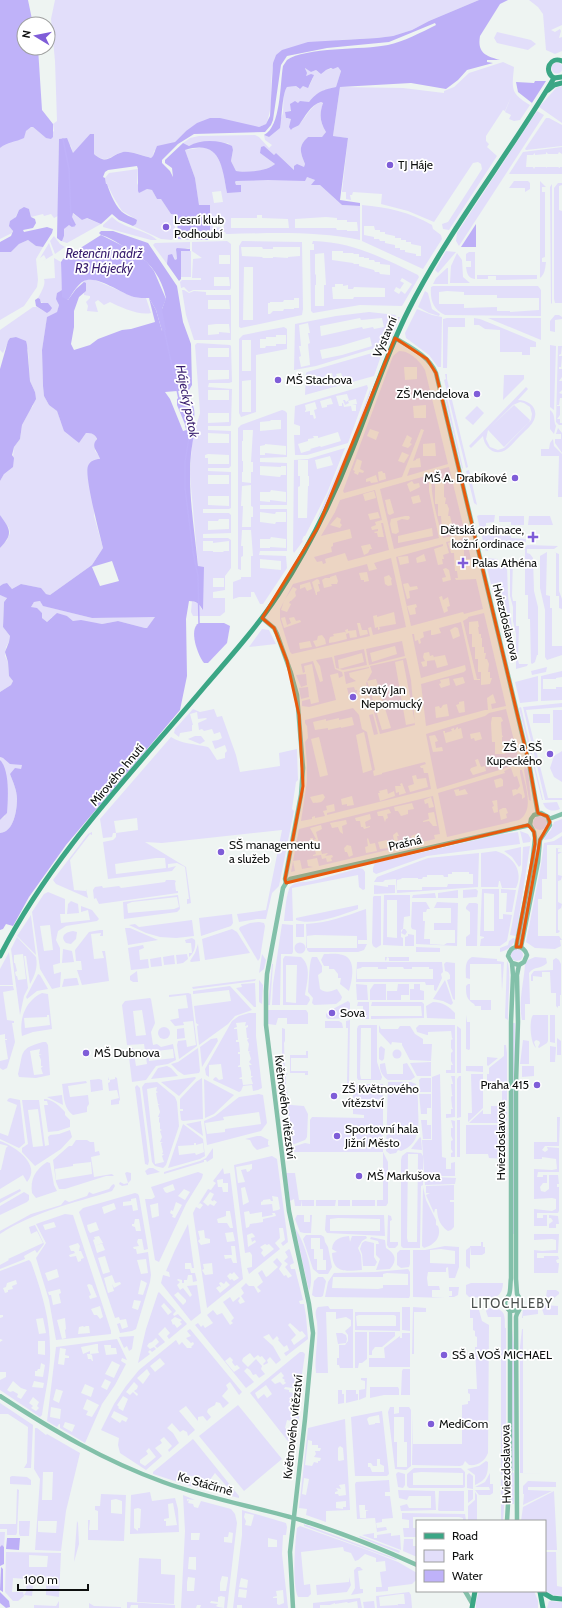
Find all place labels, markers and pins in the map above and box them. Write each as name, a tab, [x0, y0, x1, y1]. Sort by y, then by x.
place label: TJ Háje	[398, 157, 433, 172]
marker: TJ Háje	[385, 160, 395, 170]
place label: Lesní klub Podhoubí	[174, 212, 224, 241]
marker: Lesní klub Podhoubí	[161, 222, 171, 232]
place label: MŠ Stachova	[286, 372, 352, 387]
marker: MŠ Stachova	[273, 375, 283, 385]
place label: ZŠ Mendelova	[397, 386, 469, 401]
marker: ZŠ Mendelova	[472, 389, 482, 399]
place label: MŠ A. Drabíkové	[424, 470, 507, 485]
marker: MŠ A. Drabíkové	[510, 473, 520, 483]
place label: Dětská ordinace, kožní ordinace	[440, 522, 524, 551]
marker: Dětská ordinace, kožní ordinace	[527, 531, 539, 543]
place label: Palas Athéna	[472, 555, 537, 570]
marker: Palas Athéna	[457, 557, 469, 569]
place label: svatý Jan Nepomucký	[361, 682, 422, 711]
marker: svatý Jan Nepomucký	[348, 692, 358, 702]
place label: ZŠ a SŠ Kupeckého	[487, 739, 542, 768]
marker: ZŠ a SŠ Kupeckého	[545, 749, 555, 759]
place label: SŠ managementu a služeb	[229, 837, 320, 866]
marker: SŠ managementu a služeb	[216, 847, 226, 857]
place label: Sova	[340, 1005, 365, 1020]
marker: Sova	[327, 1008, 337, 1018]
place label: MŠ Dubnova	[94, 1045, 160, 1060]
marker: MŠ Dubnova	[81, 1048, 91, 1058]
place label: Praha 415	[480, 1077, 529, 1092]
marker: Praha 415	[532, 1080, 542, 1090]
place label: ZŠ Květnového vítězství	[342, 1081, 419, 1110]
marker: ZŠ Květnového vítězství	[329, 1091, 339, 1101]
place label: Sportovní hala Jižní Město	[344, 1121, 418, 1150]
marker: Sportovní hala Jižní Město	[332, 1131, 342, 1141]
place label: MŠ Markušova	[367, 1168, 441, 1183]
marker: MŠ Markušova	[354, 1171, 364, 1181]
place label: SŠ a VOŠ MICHAEL	[452, 1347, 552, 1362]
marker: SŠ a VOŠ MICHAEL	[439, 1350, 449, 1360]
place label: MediCom	[439, 1416, 488, 1431]
marker: MediCom	[426, 1419, 436, 1429]

